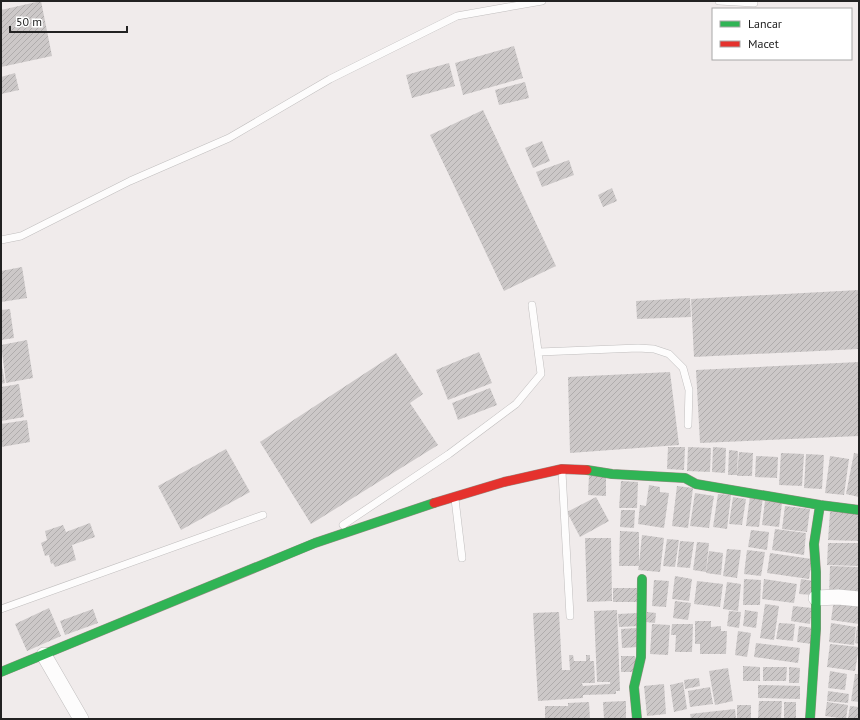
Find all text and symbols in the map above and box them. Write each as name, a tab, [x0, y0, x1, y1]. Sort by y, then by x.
scale bar	[10, 8, 127, 34]
legend	[712, 8, 852, 60]
text: 50 m	[16, 14, 42, 29]
text: Lancar	[748, 16, 782, 31]
text: Macet	[748, 36, 779, 51]

